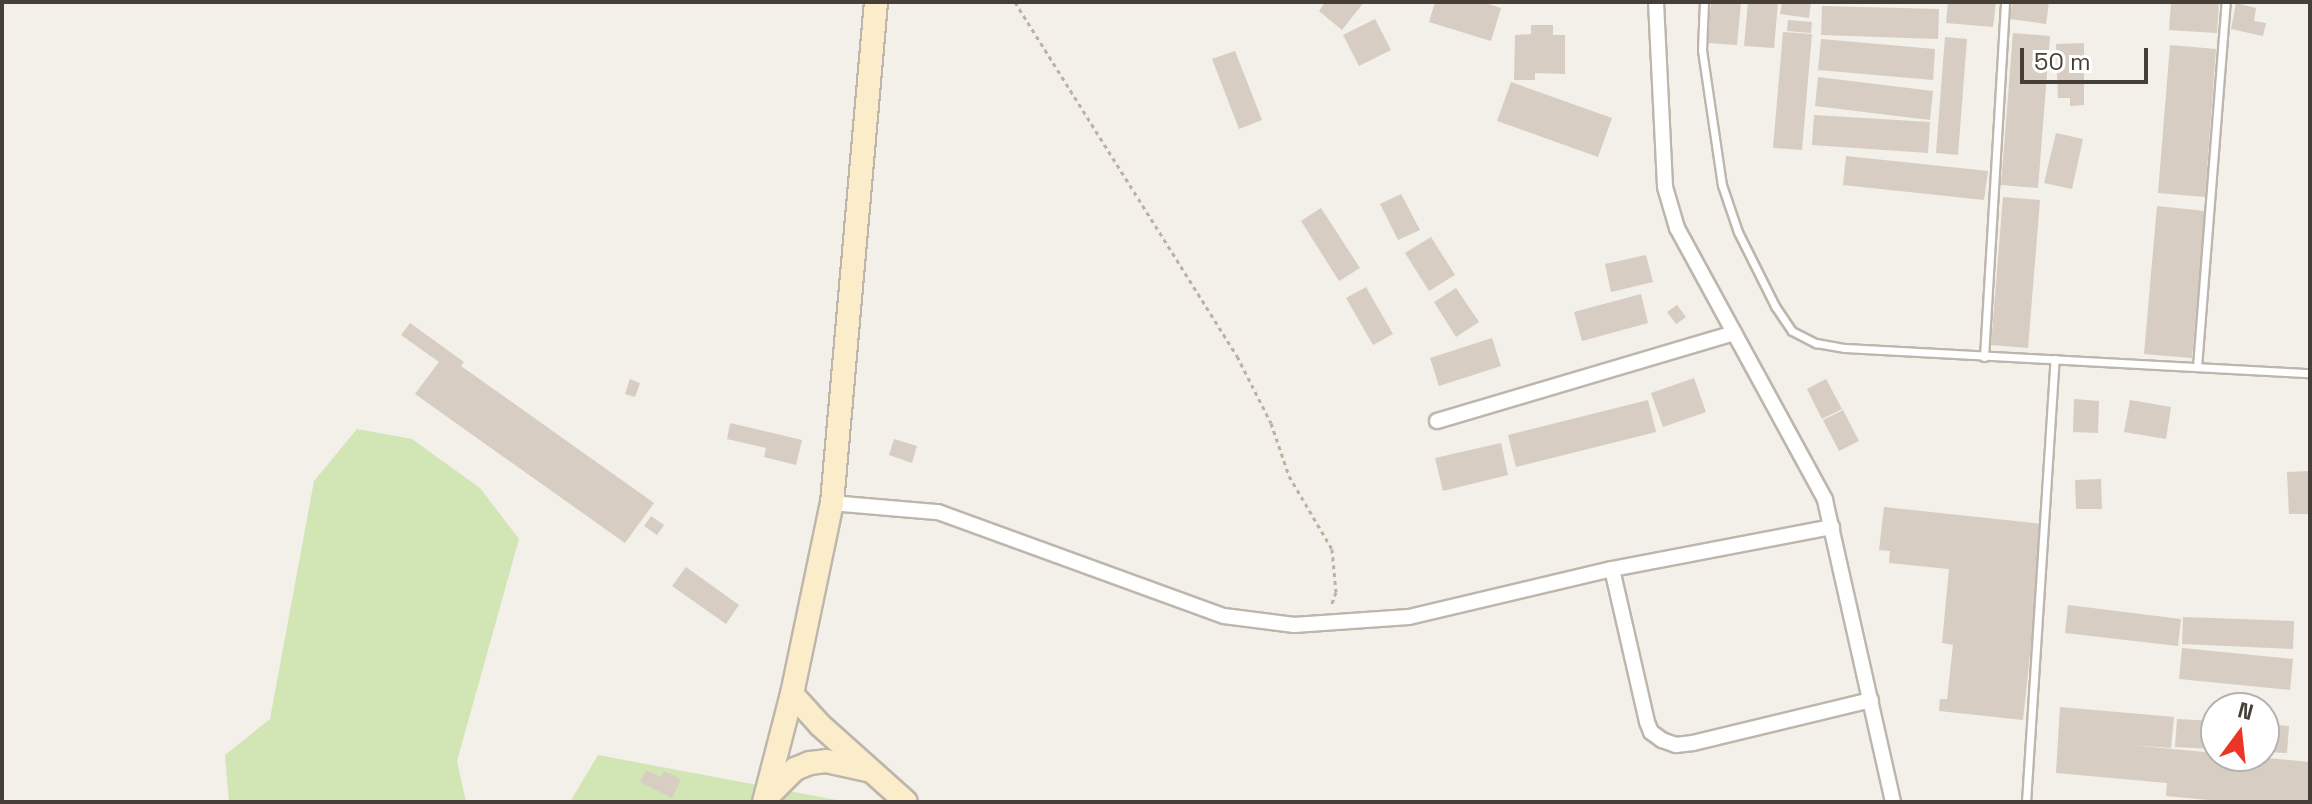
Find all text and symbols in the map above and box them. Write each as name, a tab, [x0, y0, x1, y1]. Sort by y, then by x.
scale bar	[2024, 32, 2152, 82]
text: 50 m	[2034, 46, 2091, 77]
north arrow	[2200, 692, 2280, 772]
text: N	[2235, 695, 2256, 726]

